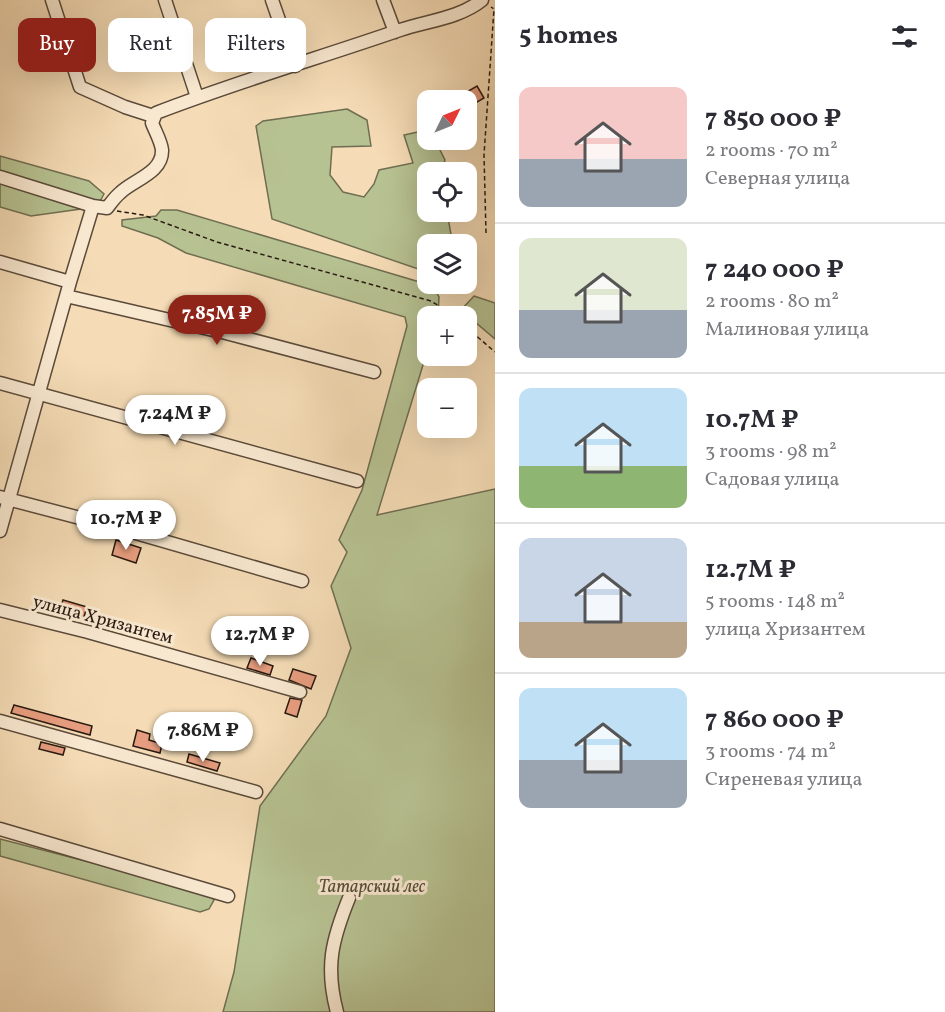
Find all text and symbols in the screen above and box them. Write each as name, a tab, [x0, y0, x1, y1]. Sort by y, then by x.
chip: Buy	[18, 18, 96, 72]
chip: Rent	[108, 18, 193, 72]
chip: Filters	[205, 18, 306, 72]
text: 5 homes	[519, 18, 618, 54]
icon: filters	[888, 20, 921, 53]
north arrow	[417, 90, 477, 150]
map controls	[417, 90, 477, 438]
text: 7 850 000 ₽	[705, 101, 841, 137]
icon: home	[567, 111, 639, 183]
text: 2 rooms · 70 m²	[705, 137, 838, 165]
button: locate	[417, 162, 477, 222]
text: Северная улица	[705, 165, 850, 193]
button: layers	[417, 234, 477, 294]
text: 7 240 000 ₽	[705, 252, 844, 288]
icon: home	[567, 262, 639, 334]
text: 2 rooms · 80 m²	[705, 288, 839, 316]
pin: 7.85M ₽	[162, 295, 272, 346]
text: 7.85M ₽	[182, 300, 252, 328]
button: +	[417, 306, 477, 366]
text: Малиновая улица	[705, 316, 869, 344]
button: −	[417, 378, 477, 438]
pin: 7.24M ₽	[120, 395, 230, 446]
text: 7.24M ₽	[139, 400, 211, 428]
text: 10.7M ₽	[705, 402, 799, 438]
icon: home	[567, 412, 639, 484]
text: 3 rooms · 98 m²	[705, 438, 837, 466]
text: Садовая улица	[705, 466, 840, 494]
pin: 10.7M ₽	[71, 500, 181, 551]
text: 10.7M ₽	[90, 505, 162, 533]
text: 12.7M ₽	[705, 552, 796, 588]
icon: home	[567, 562, 639, 634]
text: 5 rooms · 148 m²	[705, 588, 845, 616]
street label: улица Хризантем	[30, 590, 176, 651]
pin: 12.7M ₽	[205, 616, 315, 667]
text: улица Хризантем	[705, 616, 866, 644]
text: 12.7M ₽	[225, 621, 295, 649]
text: 7 860 000 ₽	[705, 702, 844, 738]
pin: 7.86M ₽	[148, 712, 258, 763]
icon: home	[567, 712, 639, 784]
text: 7.86M ₽	[167, 717, 239, 745]
text: 3 rooms · 74 m²	[705, 738, 836, 766]
text: Сиреневая улица	[705, 766, 862, 794]
park label: Татарский лес	[319, 875, 426, 900]

